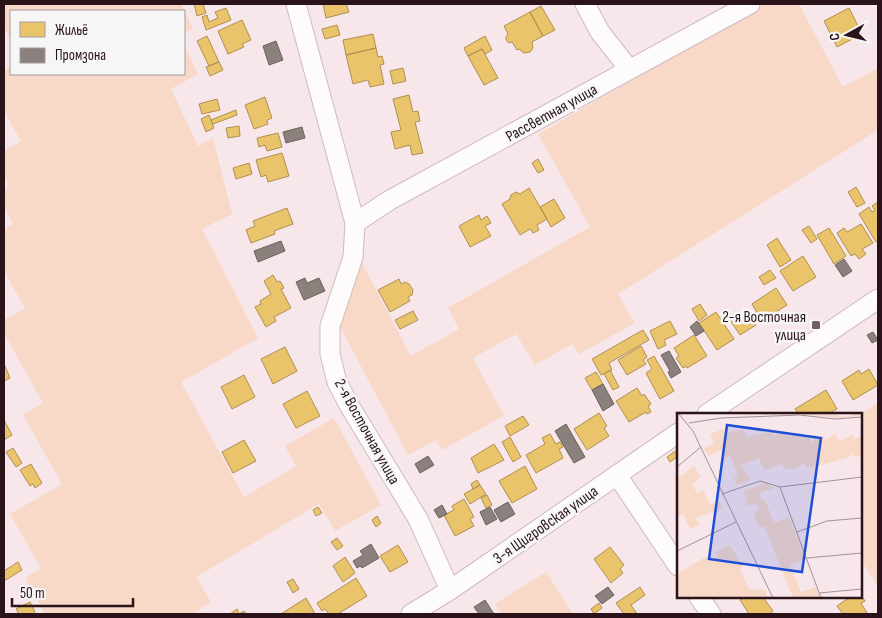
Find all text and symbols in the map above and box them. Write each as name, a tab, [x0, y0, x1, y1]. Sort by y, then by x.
legend	[10, 10, 185, 75]
north arrow	[822, 10, 872, 60]
text: Жильё	[55, 21, 88, 40]
text: С	[826, 32, 844, 41]
text: Промзона	[55, 46, 106, 65]
street label: Рассветная улица	[503, 80, 601, 146]
place label: 2-я Восточная улица	[722, 308, 806, 345]
marker: 2-я Восточная улица	[810, 319, 822, 331]
street label: 2-я Восточная улица	[330, 376, 403, 488]
inset map	[677, 413, 862, 598]
street label: 3-я Щигровская улица	[490, 482, 602, 568]
scale bar	[12, 576, 134, 608]
text: 50 m	[20, 584, 45, 603]

